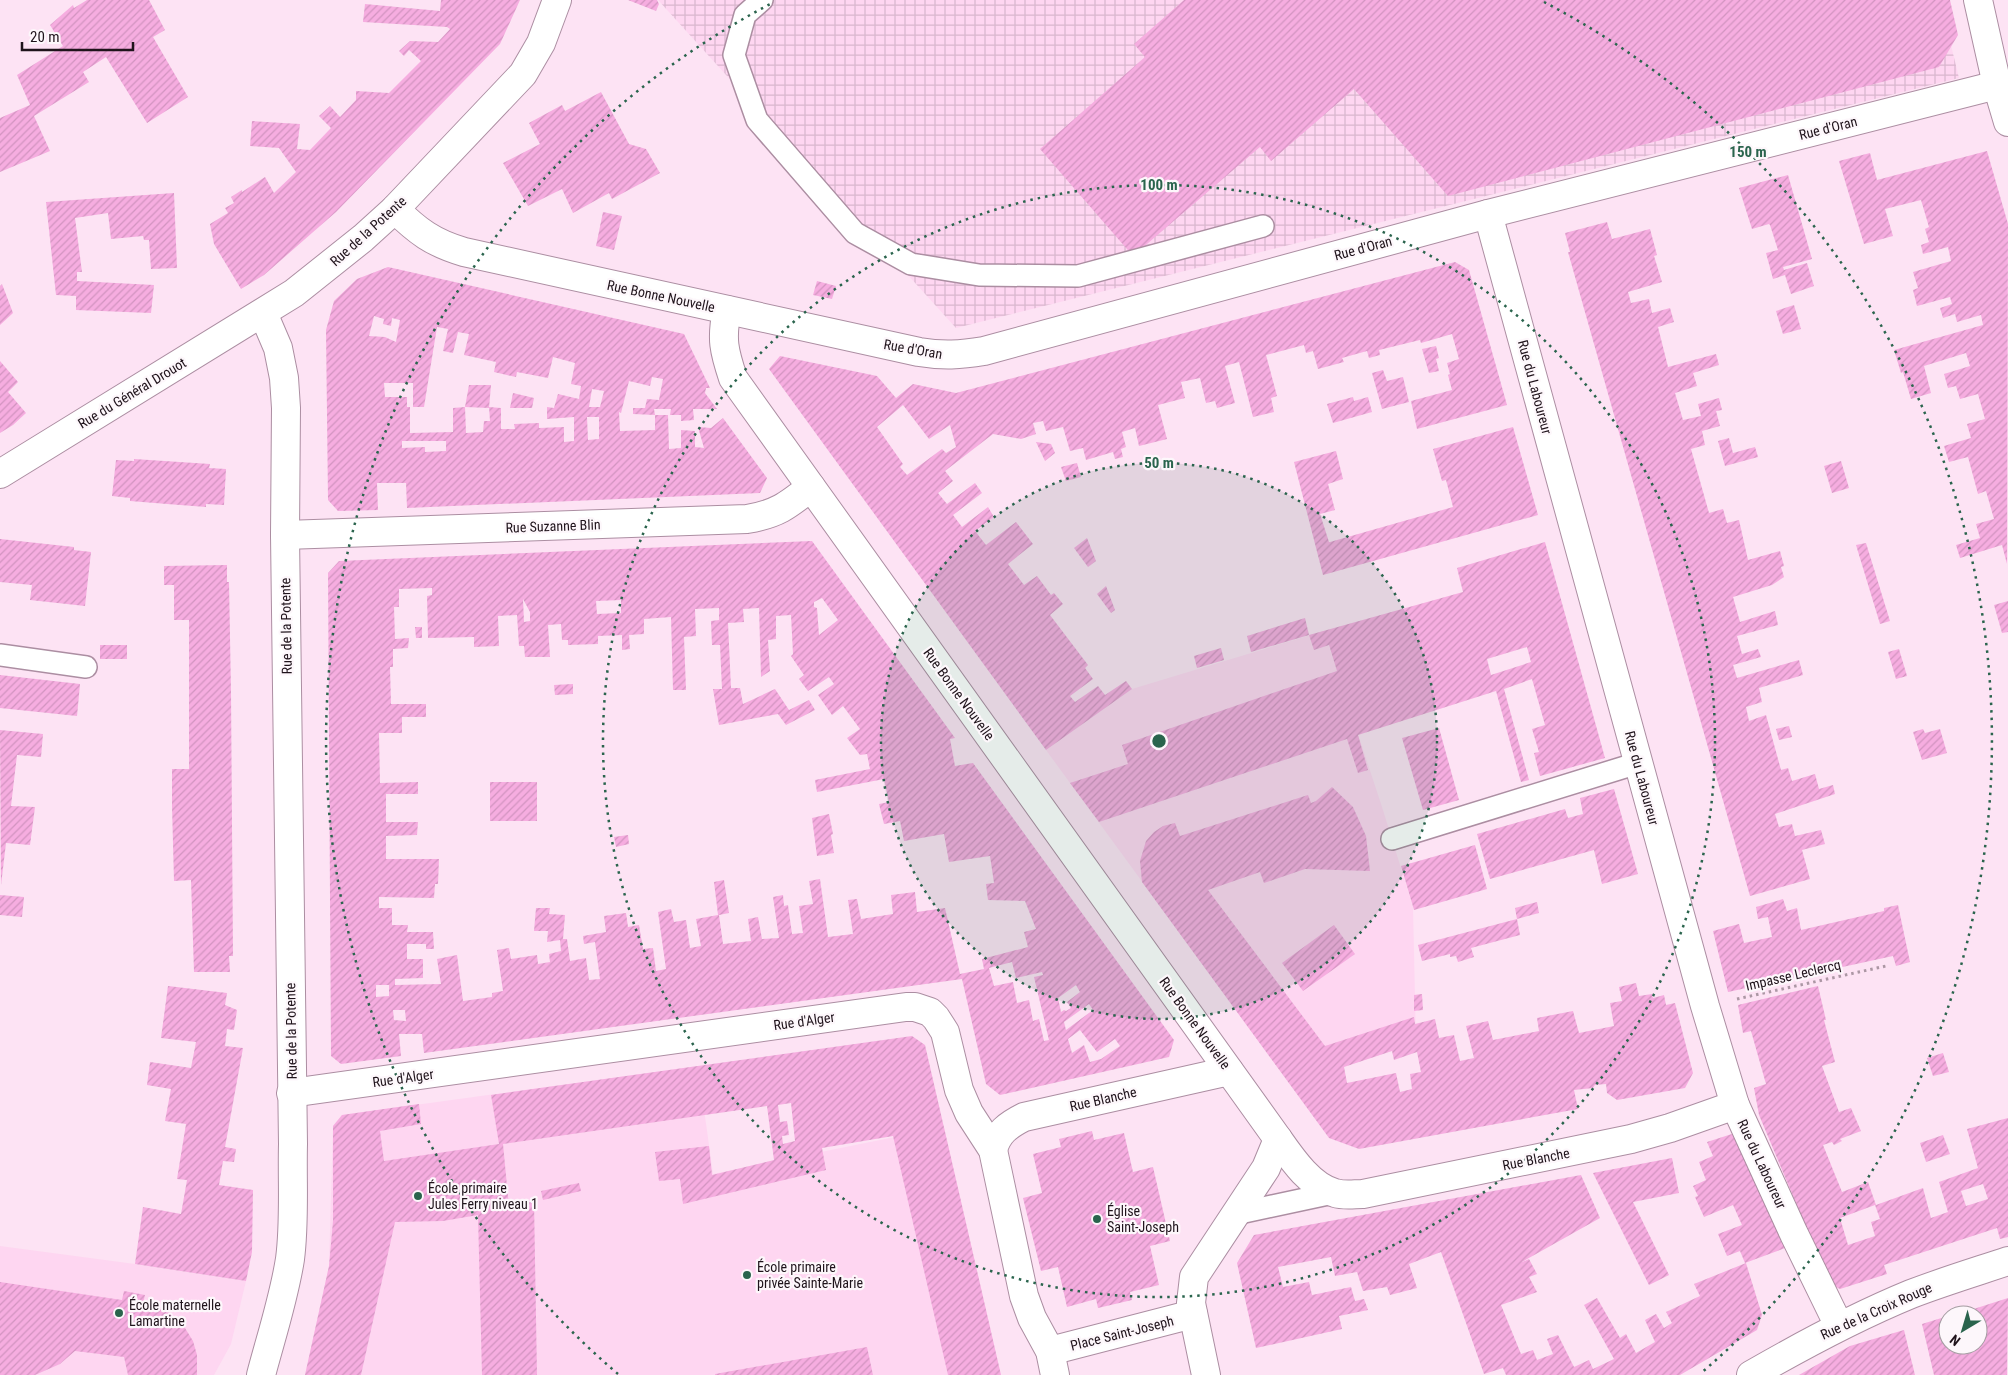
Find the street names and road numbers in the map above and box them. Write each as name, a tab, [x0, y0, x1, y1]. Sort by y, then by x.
street label: Rue d'Oran	[1797, 113, 1859, 143]
street label: Rue de la Potente	[327, 192, 410, 269]
street label: Rue d'Oran	[1332, 233, 1394, 263]
street label: Rue Bonne Nouvelle	[606, 277, 717, 315]
street label: Rue d'Oran	[882, 336, 944, 362]
street label: Rue du Laboureur	[1515, 338, 1555, 436]
street label: Rue du Général Drouot	[75, 354, 189, 432]
street label: Rue Suzanne Blin	[505, 516, 601, 536]
street label: Rue de la Potente	[277, 577, 295, 674]
street label: Rue Bonne Nouvelle	[920, 645, 998, 744]
street label: Rue du Laboureur	[1622, 729, 1662, 827]
street label: Impasse Leclercq	[1744, 956, 1842, 994]
street label: Rue Bonne Nouvelle	[1156, 974, 1234, 1073]
street label: Rue de la Potente	[282, 982, 300, 1079]
street label: Rue d'Alger	[772, 1009, 836, 1033]
street label: Rue d'Alger	[371, 1066, 435, 1090]
street label: Rue Blanche	[1068, 1083, 1138, 1114]
street label: Rue du Laboureur	[1734, 1117, 1790, 1211]
street label: Rue Blanche	[1501, 1145, 1571, 1173]
street label: Rue de la Croix Rouge	[1818, 1279, 1935, 1343]
street label: Place Saint-Joseph	[1069, 1312, 1175, 1354]

